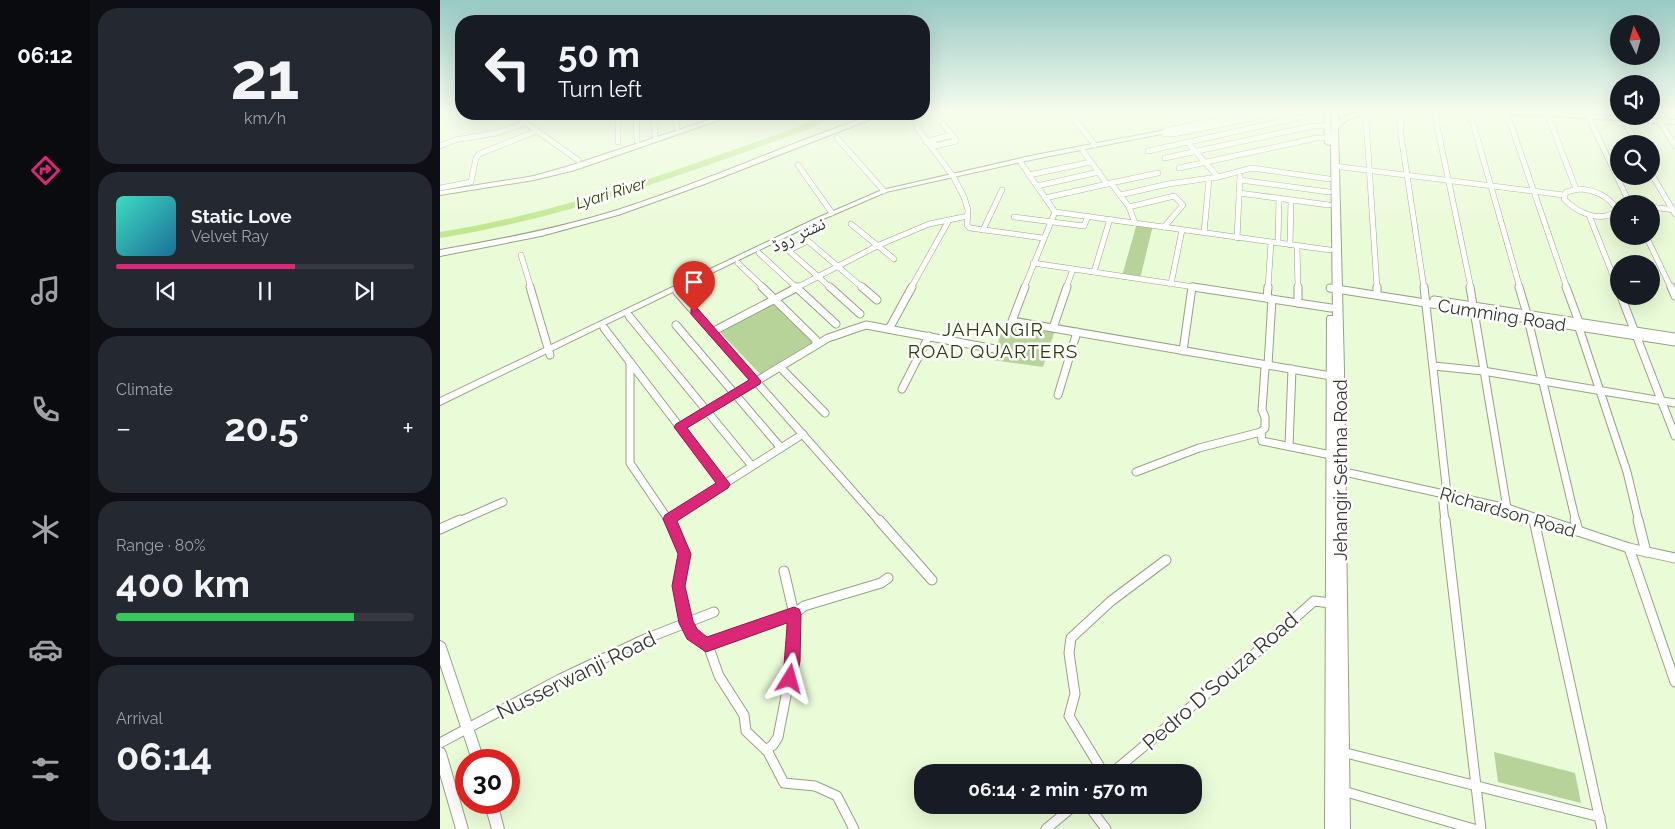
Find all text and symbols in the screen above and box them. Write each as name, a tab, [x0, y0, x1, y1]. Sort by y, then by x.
north arrow	[1610, 15, 1660, 65]
map controls	[1610, 15, 1660, 305]
text: 50 m	[558, 34, 640, 75]
icon: left	[475, 35, 540, 100]
text: 21	[231, 38, 299, 114]
text: 06:12	[17, 42, 73, 68]
button: sound	[1610, 75, 1660, 125]
text: Turn left	[558, 76, 642, 102]
text: km/h	[244, 109, 286, 128]
button: search	[1610, 135, 1660, 185]
icon: directions	[28, 153, 63, 188]
water label: Lyari River	[573, 173, 649, 213]
button: +	[1610, 195, 1660, 245]
text: Static Love	[191, 205, 292, 227]
street label: نشتر روڈ	[767, 212, 829, 256]
text: Velvet Ray	[191, 227, 269, 246]
button: −	[1610, 255, 1660, 305]
pin	[673, 261, 715, 312]
icon: arrive	[680, 268, 708, 296]
icon: music	[28, 273, 63, 308]
icon: previous	[152, 277, 180, 305]
icon: pause	[251, 277, 279, 305]
icon: next	[350, 277, 378, 305]
street label: Cumming Road	[1436, 295, 1568, 335]
district label: JAHANGIR ROAD QUARTERS	[908, 318, 1078, 362]
street label: Jehangir Sethna Road	[1330, 379, 1351, 561]
text: Climate	[116, 380, 173, 399]
icon: phone	[28, 392, 63, 427]
text: 20.5°	[224, 405, 309, 450]
text: −	[116, 412, 131, 445]
text: +	[402, 412, 414, 445]
street label: Richardson Road	[1437, 483, 1579, 541]
icon: climate	[28, 512, 63, 547]
text: Range · 80%	[116, 536, 206, 555]
text: 400 km	[116, 561, 250, 606]
street label: Pedro D'Souza Road	[1137, 607, 1303, 755]
street label: Nusserwanji Road	[492, 626, 660, 724]
icon: car	[28, 632, 63, 667]
position arrow	[763, 652, 815, 704]
text: Arrival	[116, 709, 163, 728]
text: 06:14	[116, 734, 212, 779]
speed limit sign: 30	[455, 749, 520, 814]
icon: filters	[28, 752, 63, 787]
text: 06:14 · 2 min · 570 m	[968, 778, 1148, 800]

